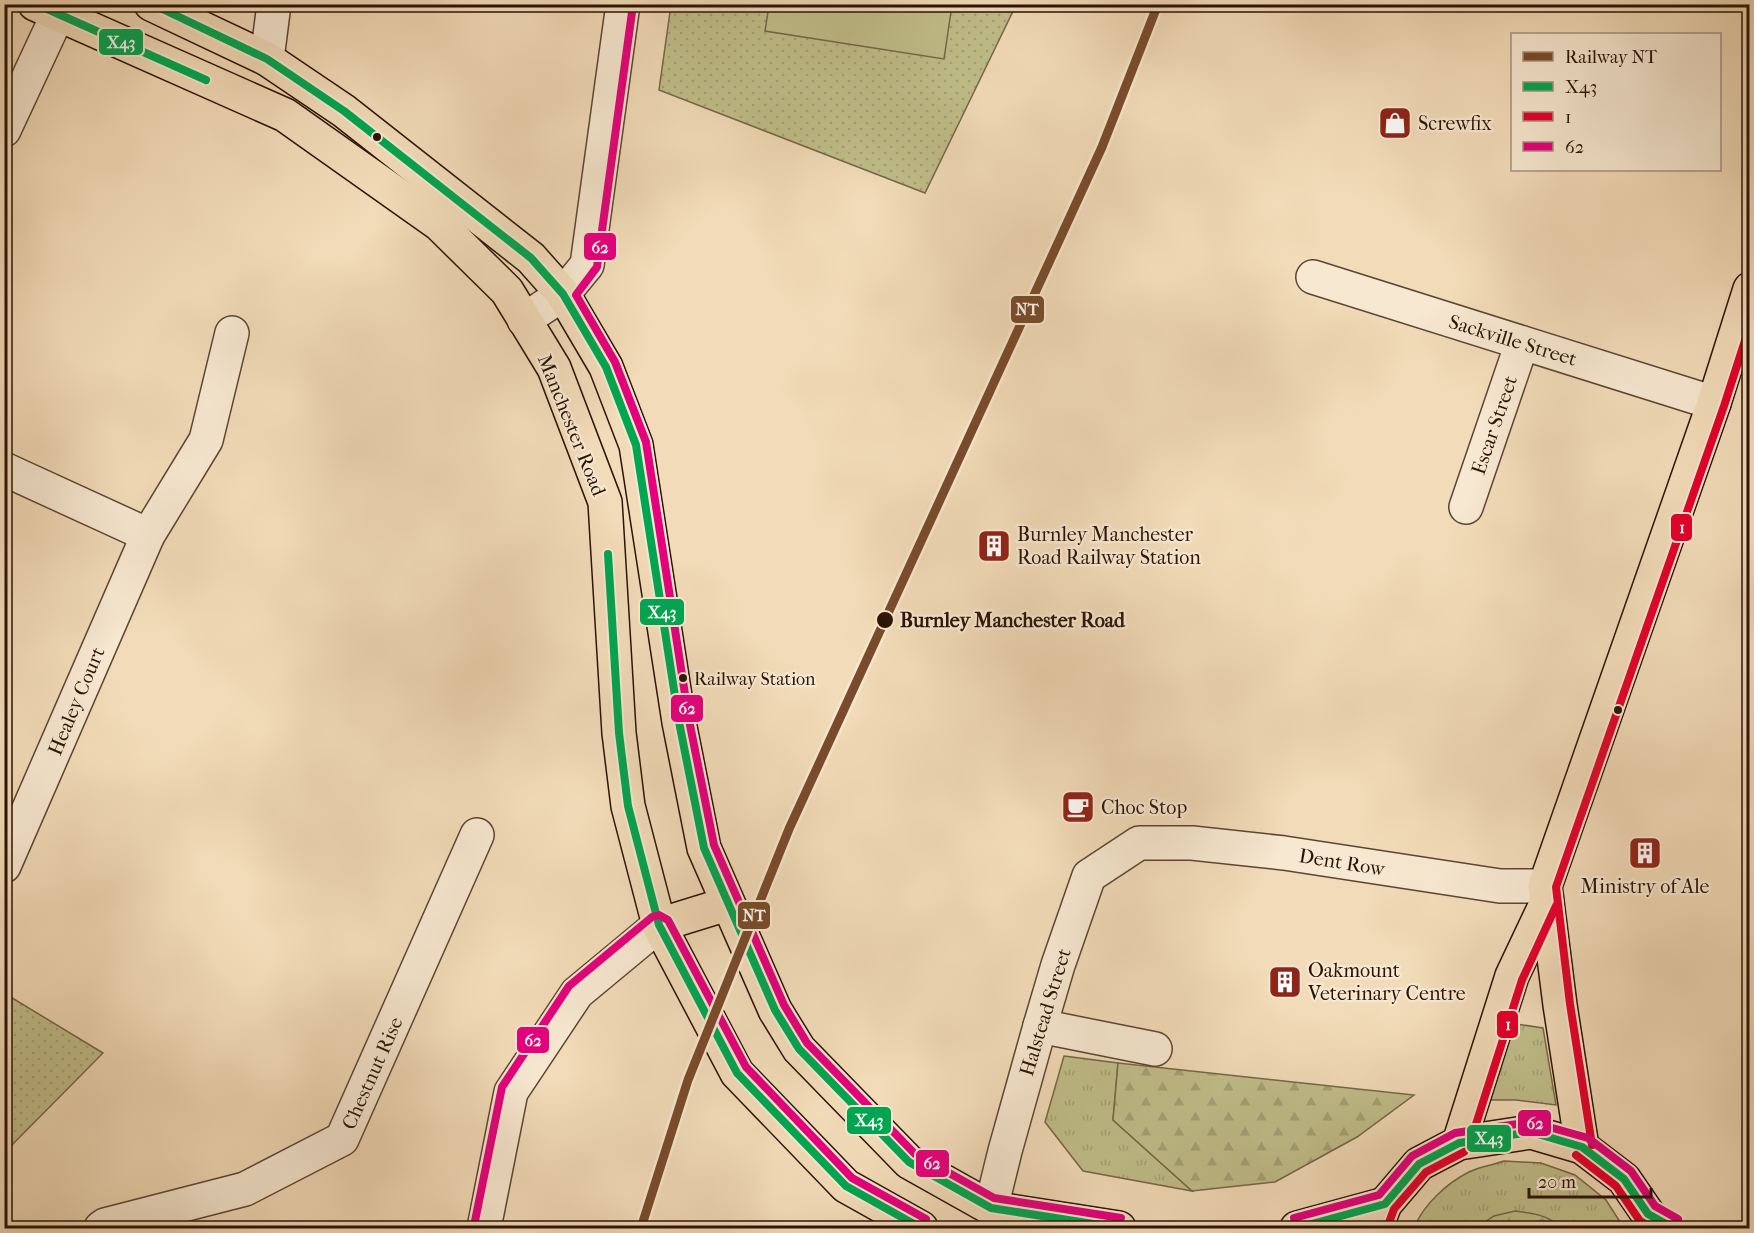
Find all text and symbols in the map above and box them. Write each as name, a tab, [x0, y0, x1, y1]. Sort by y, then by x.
line badge: X43	[98, 28, 144, 56]
text: X43	[106, 33, 135, 53]
legend	[1511, 33, 1721, 171]
text: Railway NT	[1565, 47, 1658, 68]
text: X43	[1565, 77, 1597, 98]
shop icon: Screwfix	[1377, 105, 1413, 141]
text: 1	[1565, 107, 1571, 128]
place label: Screwfix	[1418, 112, 1492, 135]
unlabelled marker	[371, 131, 383, 143]
text: 62	[1565, 137, 1584, 158]
line badge: 62	[583, 232, 617, 261]
text: 62	[592, 238, 608, 257]
line badge: NT	[1010, 295, 1045, 324]
text: NT	[1016, 300, 1040, 319]
street label: Sackville Street	[1446, 310, 1580, 371]
street label: Manchester Road	[533, 351, 611, 500]
street label: Escar Street	[1467, 373, 1522, 478]
line badge: 1	[1670, 513, 1693, 542]
text: 1	[1679, 518, 1685, 537]
place label: Burnley Manchester Road Railway Station	[1017, 523, 1201, 569]
building icon: Burnley Manchester Road Railway Station	[976, 528, 1012, 564]
line badge: X43	[639, 598, 685, 626]
text: X43	[647, 603, 676, 623]
place label: Burnley Manchester Road	[900, 609, 1126, 632]
marker: Burnley Manchester Road	[875, 610, 895, 630]
street label: Healey Court	[43, 644, 110, 759]
place label: Railway Station	[694, 669, 816, 690]
marker: Railway Station	[677, 672, 689, 684]
line badge: 62	[670, 694, 704, 723]
text: 62	[679, 699, 695, 718]
unlabelled marker	[1612, 704, 1624, 716]
cafe icon: Choc Stop	[1060, 789, 1096, 825]
place label: Choc Stop	[1101, 796, 1187, 819]
building icon: Ministry of Ale	[1627, 835, 1663, 871]
street label: Dent Row	[1297, 844, 1388, 881]
place label: Ministry of Ale	[1581, 875, 1710, 898]
line badge: NT	[737, 901, 771, 930]
text: NT	[743, 906, 767, 925]
street label: Halstead Street	[1015, 946, 1076, 1079]
place label: Oakmount Veterinary Centre	[1307, 959, 1466, 1005]
building icon: Oakmount Veterinary Centre	[1267, 964, 1303, 1000]
line badge: 1	[1496, 1010, 1519, 1039]
street label: Chestnut Rise	[337, 1013, 408, 1133]
text: 1	[1505, 1015, 1511, 1034]
line badge: 62	[516, 1026, 550, 1054]
text: 62	[525, 1031, 541, 1050]
line badge: X43	[846, 1106, 892, 1135]
line badge: 62	[1517, 1109, 1552, 1137]
text: X43	[854, 1111, 883, 1131]
text: 62	[1527, 1114, 1543, 1133]
line badge: X43	[1466, 1124, 1512, 1153]
text: X43	[1474, 1129, 1503, 1149]
line badge: 62	[915, 1149, 950, 1178]
text: 62	[924, 1154, 940, 1173]
scale bar	[1529, 1161, 1650, 1199]
text: 20 m	[1538, 1172, 1576, 1193]

